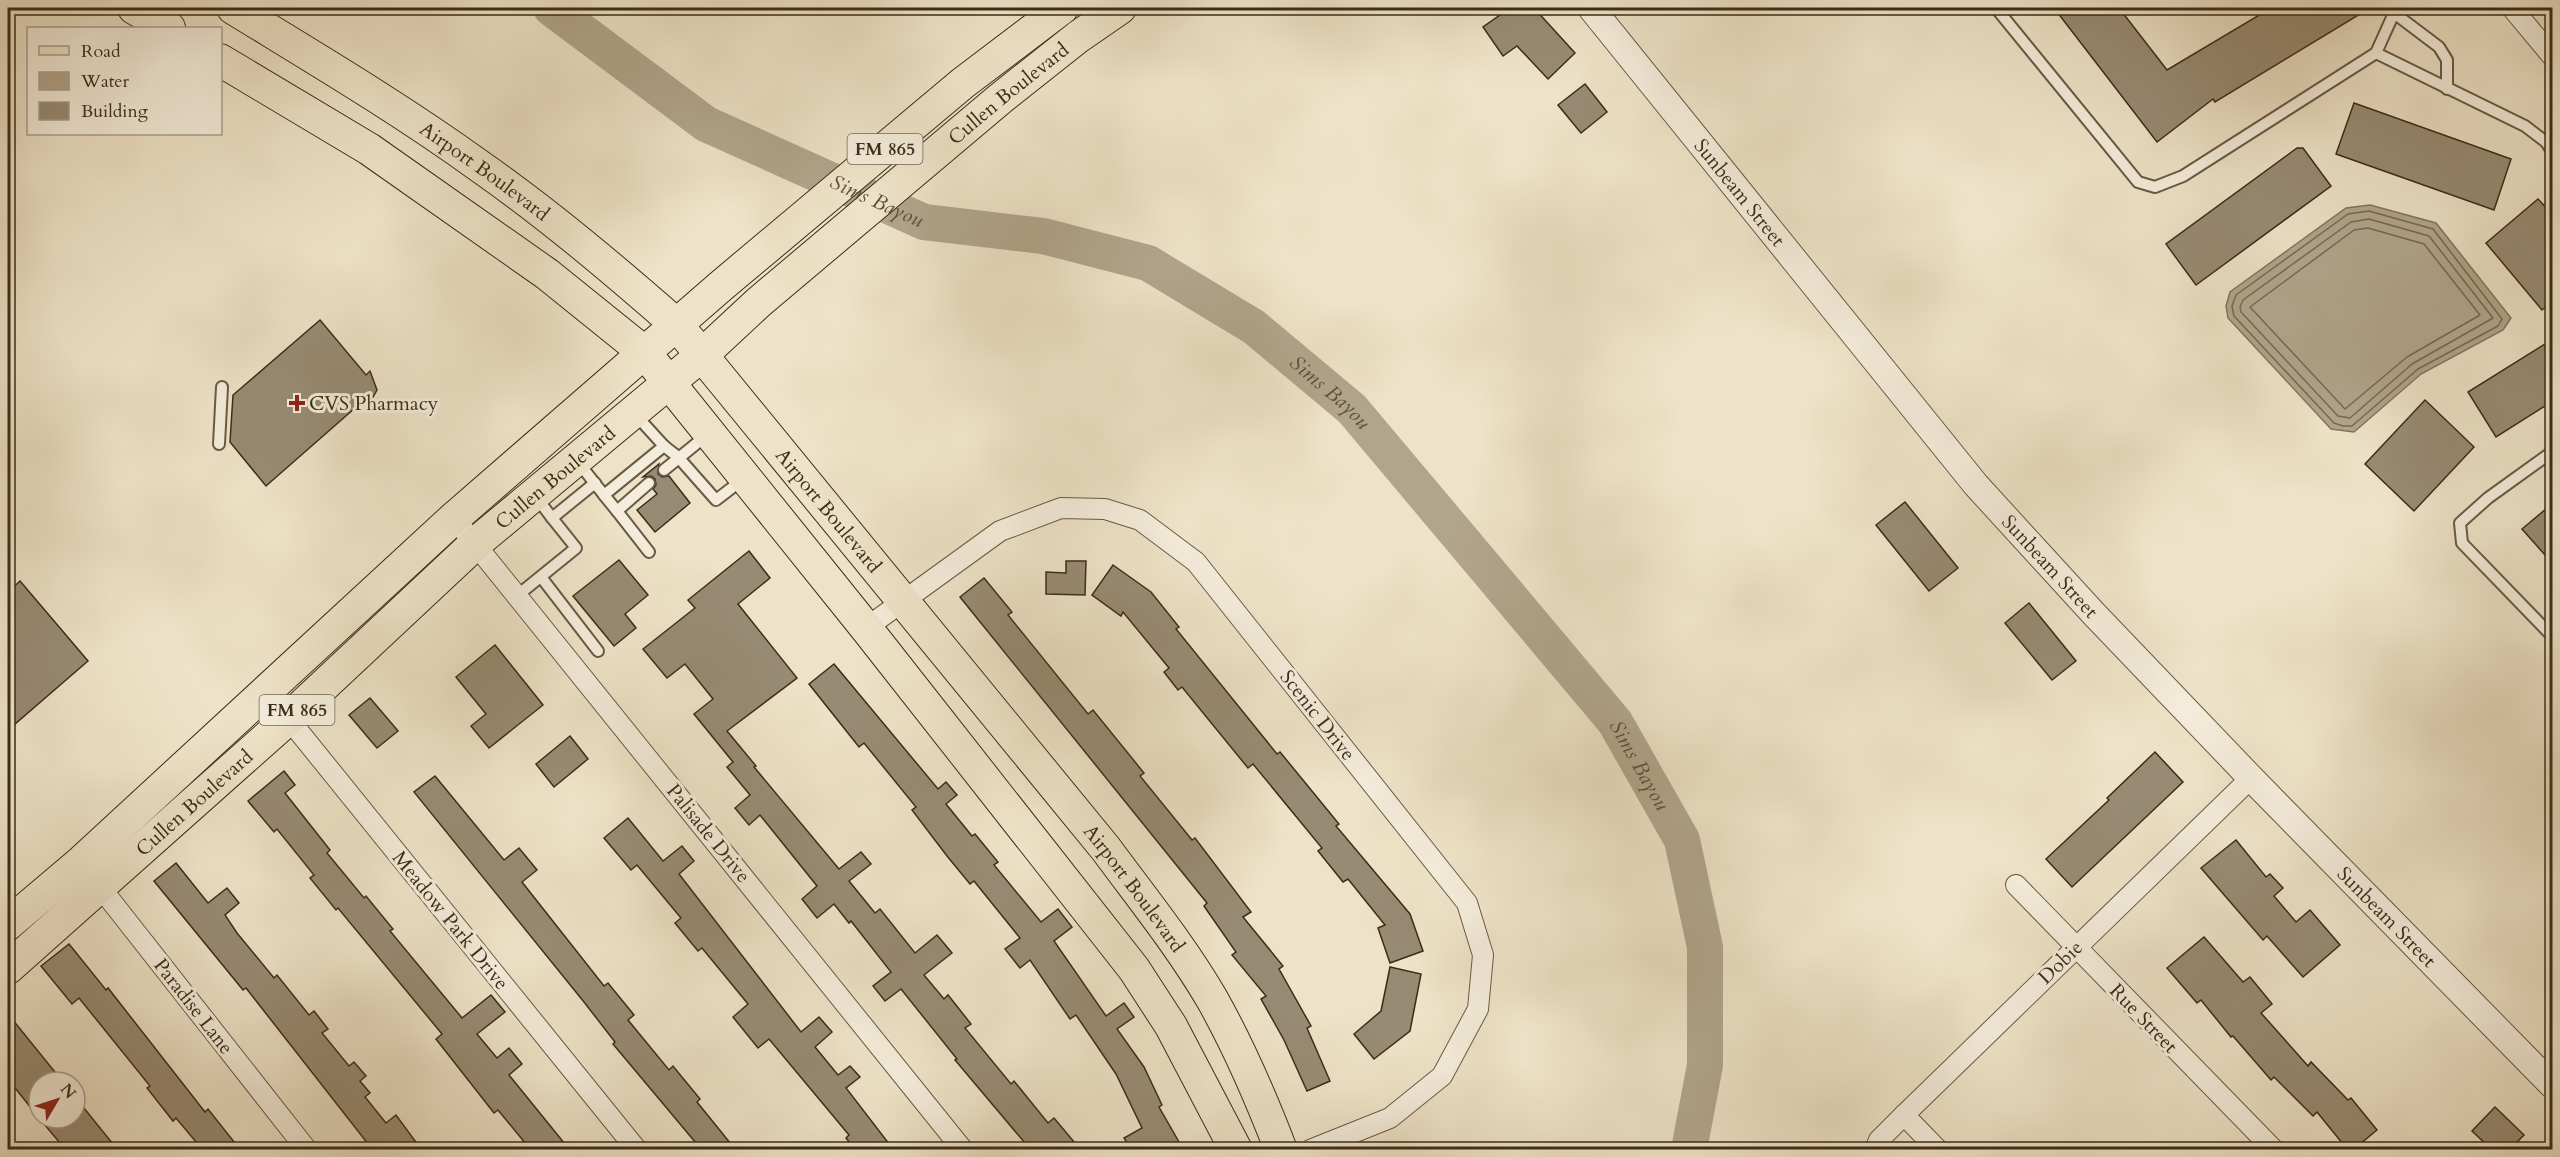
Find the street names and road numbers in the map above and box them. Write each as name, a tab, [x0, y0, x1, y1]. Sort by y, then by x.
street label: Cullen Boulevard	[942, 36, 1075, 151]
street label: Airport Boulevard	[414, 115, 555, 227]
street label: Sunbeam Street	[1688, 133, 1792, 253]
road number: FM 865	[848, 134, 922, 164]
street label: Cullen Boulevard	[490, 420, 621, 536]
street label: Airport Boulevard	[769, 443, 888, 579]
street label: Sunbeam Street	[1996, 509, 2105, 625]
street label: Scenic Drive	[1274, 664, 1362, 766]
road number: FM 865	[260, 695, 334, 725]
street label: Cullen Boulevard	[130, 743, 259, 862]
street label: Palisade Drive	[660, 778, 757, 888]
street label: Airport Boulevard	[1077, 819, 1191, 958]
street label: Meadow Park Drive	[386, 845, 515, 996]
street label: Sunbeam Street	[2331, 861, 2443, 974]
street label: Dobie	[2032, 934, 2089, 990]
street label: Paradise Lane	[148, 953, 240, 1060]
street label: Rue Street	[2104, 978, 2184, 1060]

